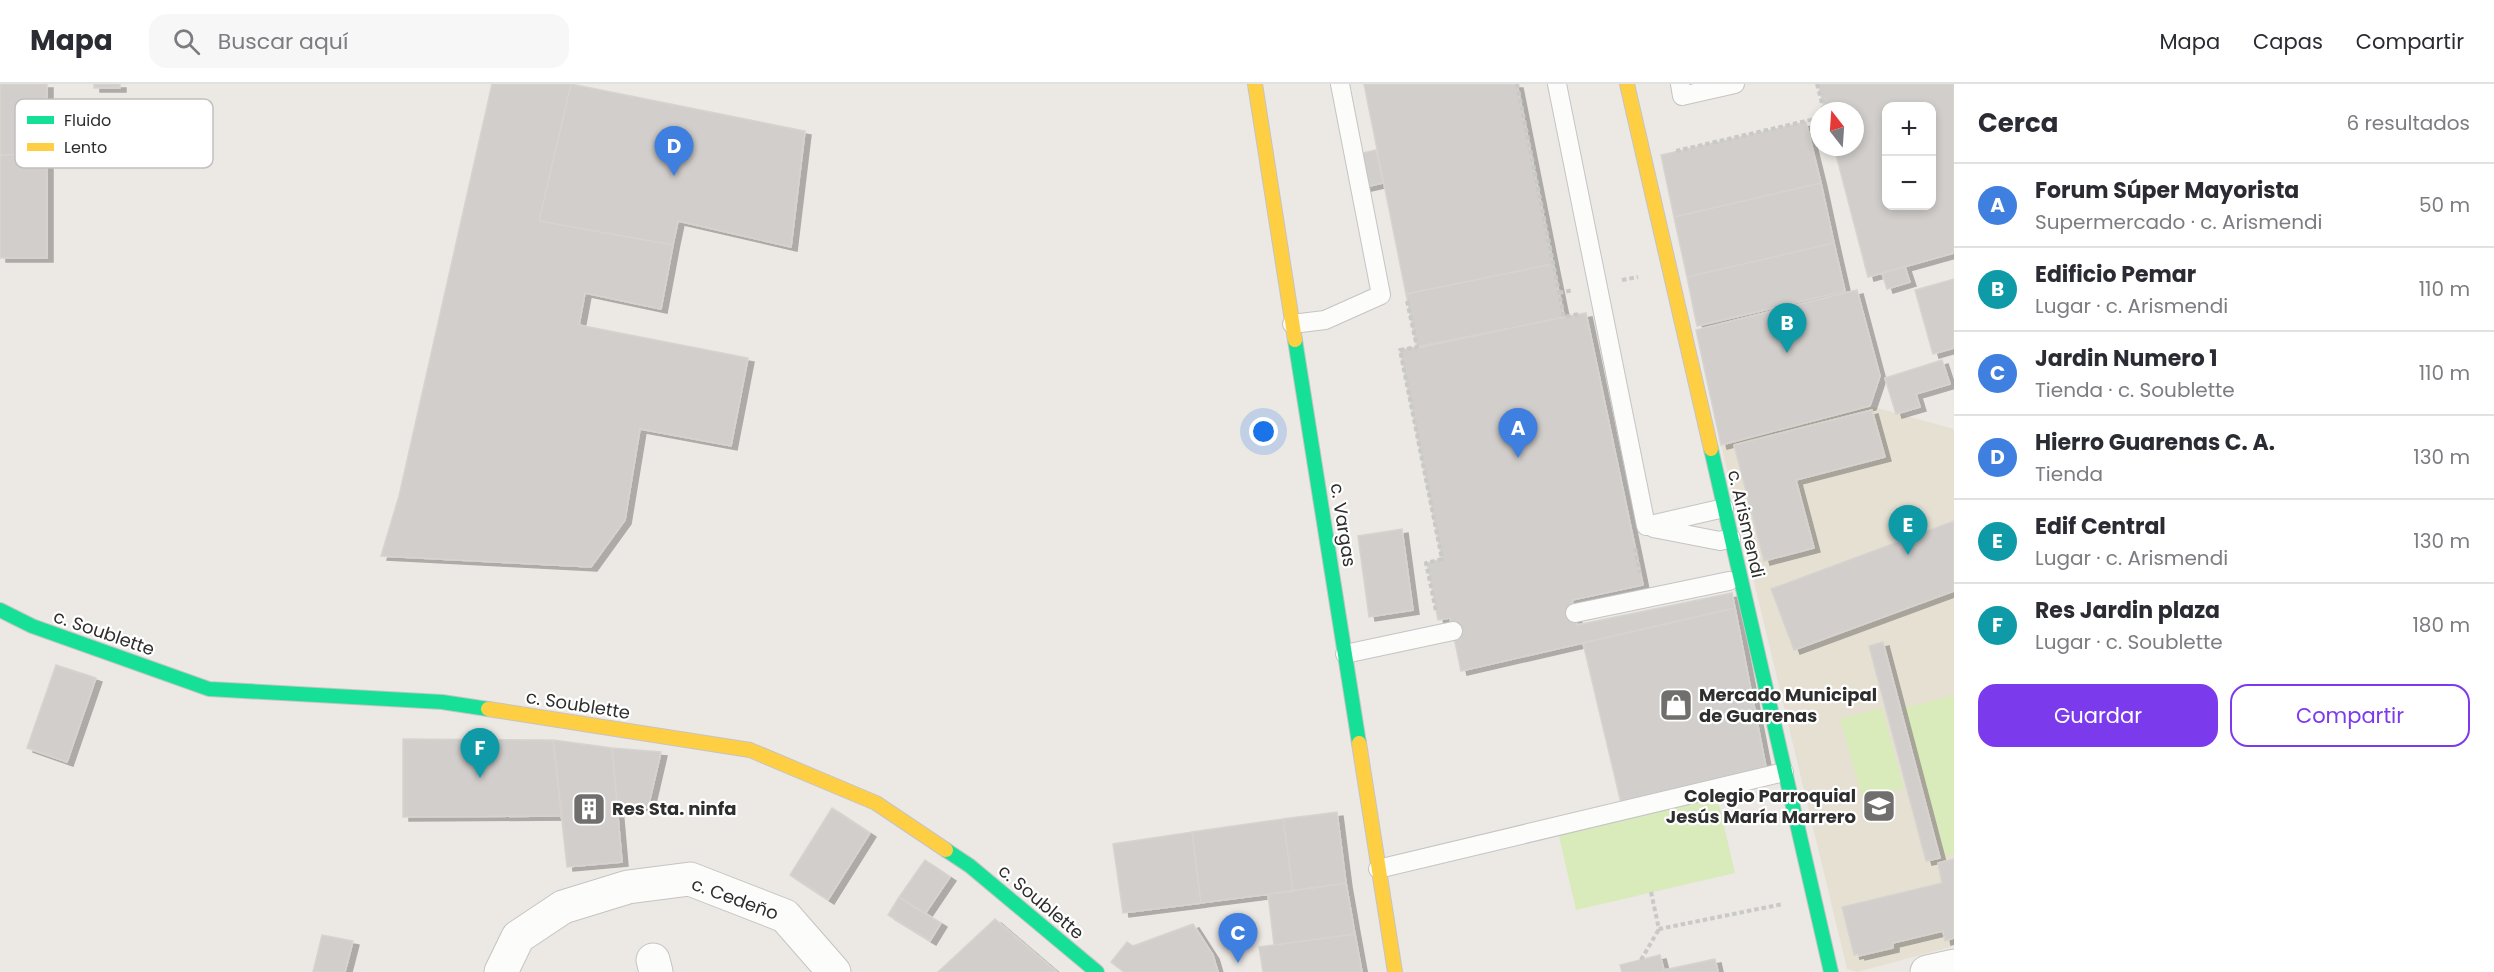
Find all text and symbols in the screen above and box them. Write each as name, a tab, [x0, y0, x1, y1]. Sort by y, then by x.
search box	[149, 14, 569, 68]
text: Mapa	[30, 21, 113, 60]
icon: search	[170, 25, 203, 58]
text: Buscar aquí	[218, 26, 348, 57]
text: Mapa	[2159, 27, 2220, 56]
text: Capas	[2253, 27, 2323, 56]
text: Compartir	[2356, 27, 2464, 56]
legend	[15, 99, 213, 168]
north arrow	[1810, 102, 1864, 156]
map controls	[1882, 102, 1936, 210]
button: +	[1882, 102, 1936, 156]
text: Cerca	[1978, 105, 2058, 141]
text: Fluido	[64, 109, 111, 132]
text: 6 resultados	[2346, 109, 2470, 137]
pin: D	[654, 126, 694, 176]
text: Lento	[64, 136, 107, 159]
button: −	[1882, 156, 1936, 210]
text: Forum Súper Mayorista	[2035, 175, 2299, 206]
text: A	[1990, 191, 2005, 219]
text: 50 m	[2419, 191, 2470, 219]
text: Supermercado · c. Arismendi	[2035, 208, 2323, 236]
text: Edificio Pemar	[2035, 259, 2196, 290]
text: B	[1991, 275, 2004, 303]
text: 110 m	[2419, 275, 2470, 303]
text: Lugar · c. Arismendi	[2035, 292, 2228, 320]
pin: B	[1768, 304, 1806, 353]
text: Jardin Numero 1	[2035, 343, 2218, 374]
text: C	[1990, 359, 2005, 387]
text: 110 m	[2419, 359, 2470, 387]
text: Tienda · c. Soublette	[2035, 376, 2235, 404]
pin: A	[1498, 408, 1538, 458]
your location	[1249, 417, 1278, 446]
text: Hierro Guarenas C. A.	[2035, 427, 2275, 458]
text: D	[1990, 443, 2005, 471]
text: 130 m	[2413, 443, 2470, 471]
text: Tienda	[2035, 460, 2103, 488]
street label: c. Arismendi	[1722, 467, 1771, 580]
street label: c. Vargas	[1325, 481, 1362, 569]
pin: E	[1888, 506, 1928, 555]
text: Edif Central	[2035, 511, 2166, 542]
text: E	[1992, 527, 2003, 555]
text: 130 m	[2413, 527, 2470, 555]
text: Lugar · c. Arismendi	[2035, 544, 2228, 572]
text: Res Jardin plaza	[2035, 595, 2220, 626]
street label: c. Soublette	[50, 604, 158, 661]
text: F	[1992, 611, 2003, 639]
text: 180 m	[2412, 611, 2470, 639]
text: Lugar · c. Soublette	[2035, 628, 2223, 656]
place label: Mercado Municipal de Guarenas	[1699, 682, 1877, 728]
street label: c. Soublette	[524, 684, 632, 725]
button: Guardar	[1978, 684, 2218, 747]
button: Compartir	[2230, 684, 2470, 747]
shop icon: Mercado Municipal de Guarenas	[1658, 687, 1694, 723]
pin: F	[460, 728, 500, 778]
place label: Colegio Parroquial Jesús María Marrero	[1666, 783, 1856, 829]
school or university icon: Colegio Parroquial Jesús María Marrero	[1861, 788, 1897, 824]
building icon: Res Sta. ninfa	[571, 791, 607, 827]
place label: Res Sta. ninfa	[612, 796, 736, 821]
street label: c. Soublette	[993, 858, 1090, 945]
street label: c. Cedeño	[688, 871, 782, 926]
pin: C	[1218, 914, 1258, 963]

